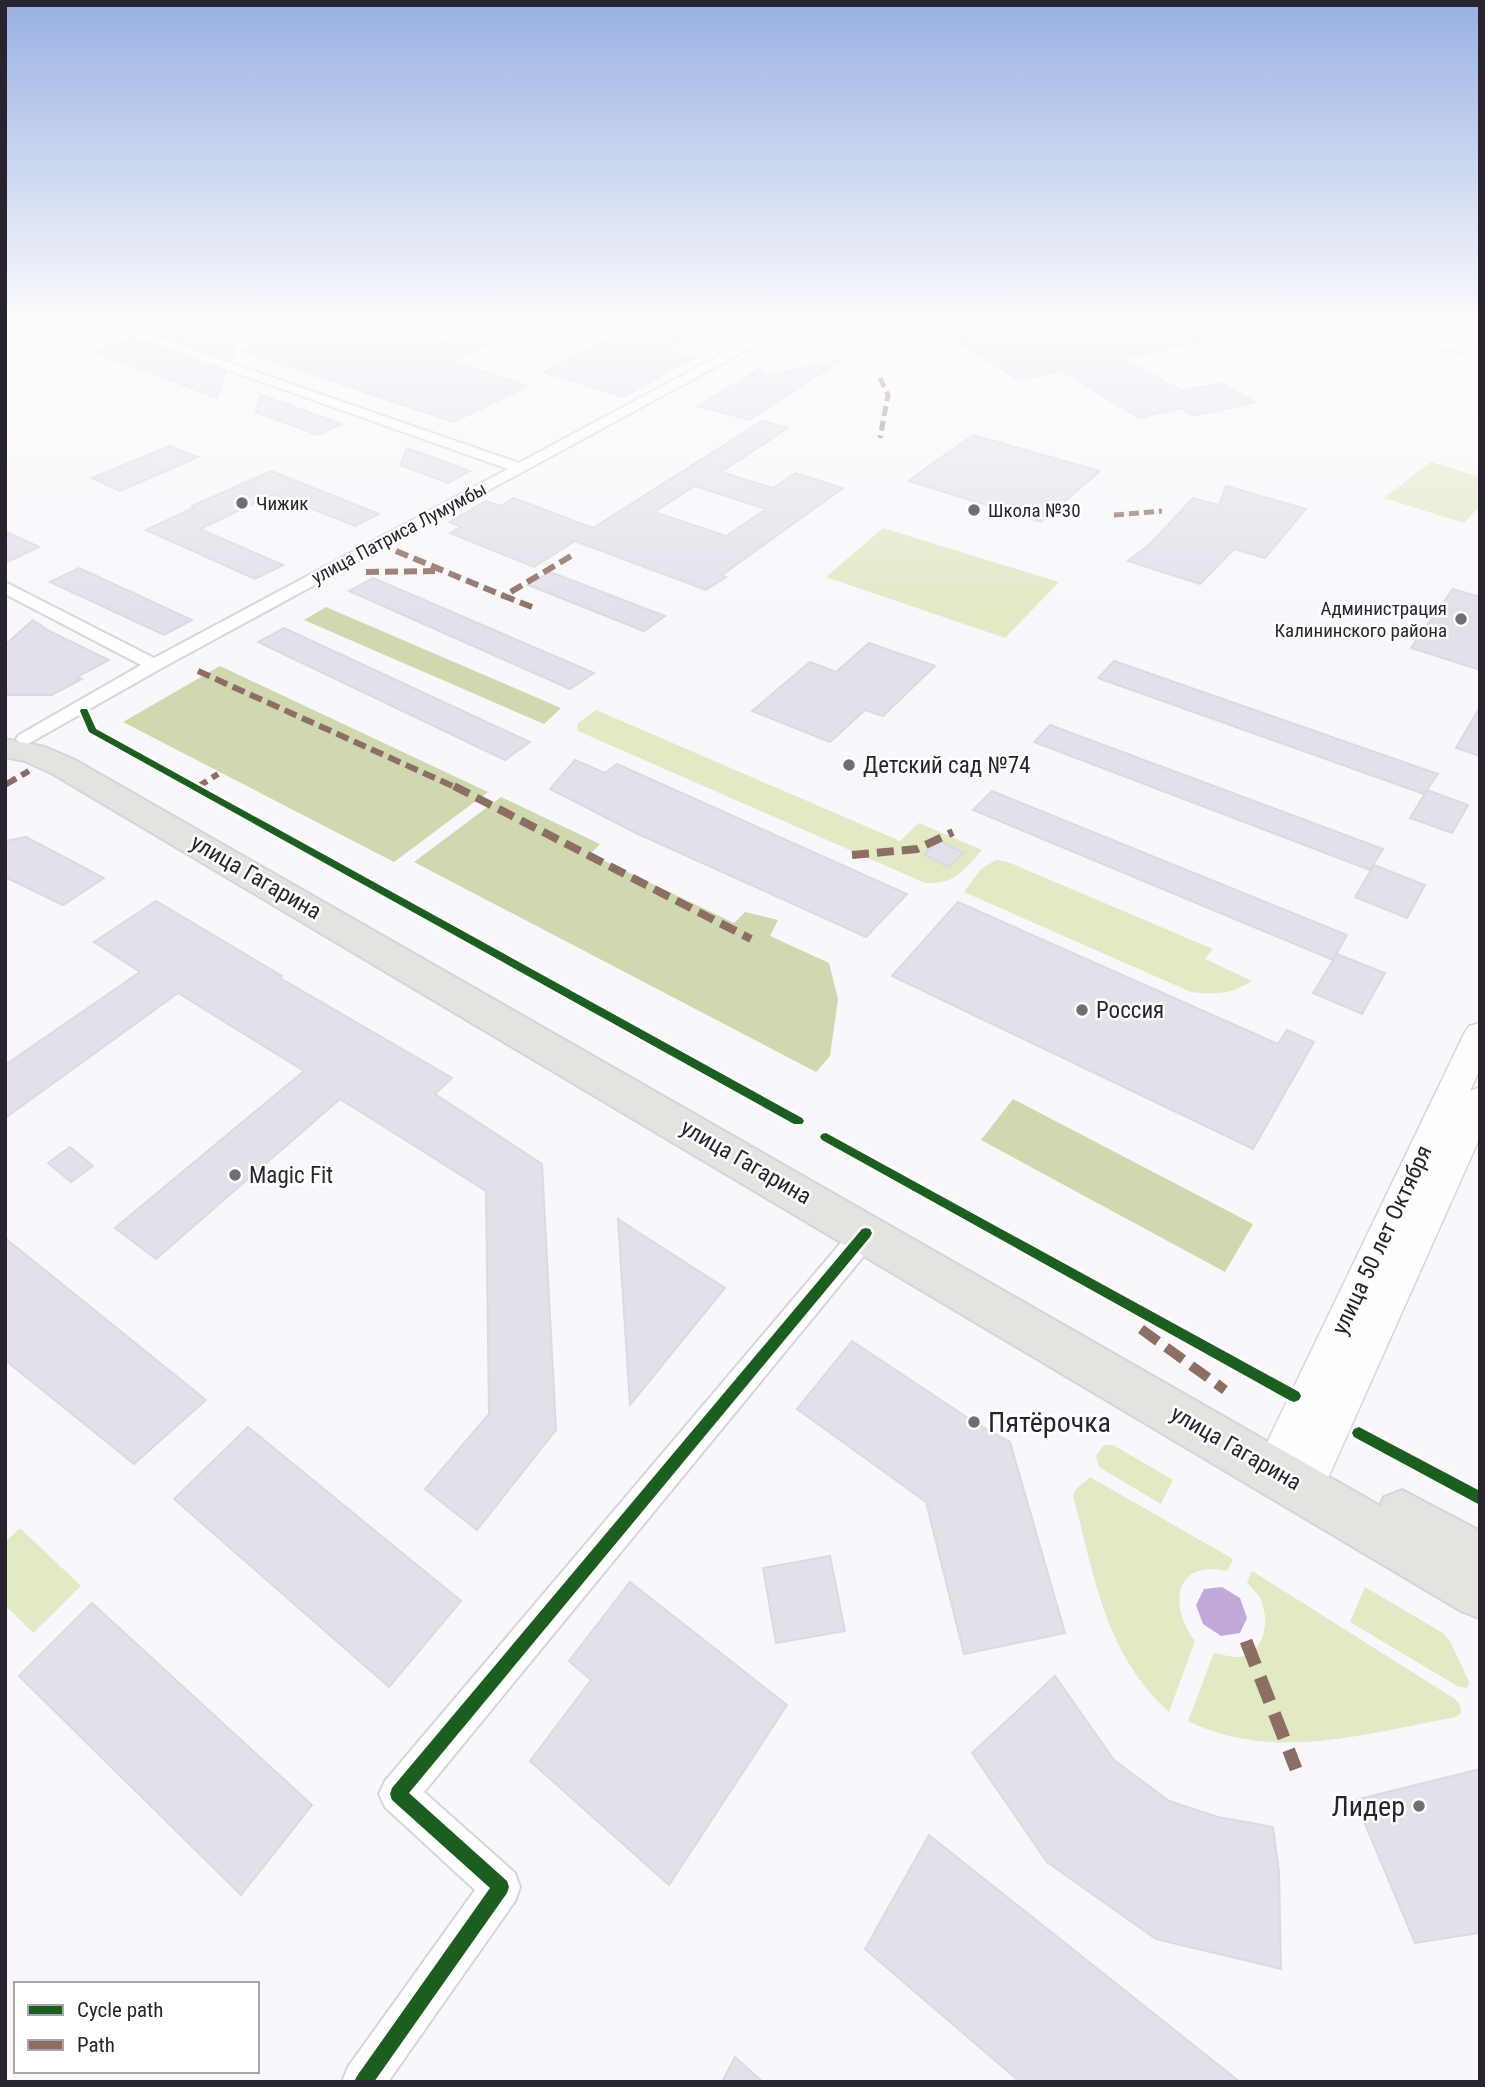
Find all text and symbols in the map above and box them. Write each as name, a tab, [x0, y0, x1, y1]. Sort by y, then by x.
street label: улица Патриса Лумумбы	[308, 477, 490, 589]
place label: Чижик	[256, 492, 308, 515]
marker: Чижик	[234, 495, 250, 511]
place label: Школа №30	[988, 499, 1081, 522]
marker: Школа №30	[966, 502, 982, 518]
place label: Администрация Калининского района	[1274, 597, 1447, 642]
marker: Администрация Калининского района	[1453, 611, 1469, 627]
place label: Детский сад №74	[863, 752, 1030, 779]
marker: Детский сад №74	[841, 757, 857, 773]
street label: улица Гагарина	[186, 829, 326, 925]
place label: Россия	[1096, 997, 1164, 1024]
marker: Россия	[1074, 1002, 1090, 1018]
street label: улица Гагарина	[676, 1114, 816, 1210]
street label: улица 50 лет Октября	[1326, 1141, 1438, 1339]
place label: Magic Fit	[249, 1162, 333, 1189]
marker: Magic Fit	[227, 1167, 243, 1183]
street label: улица Гагарина	[1166, 1400, 1306, 1496]
place label: Пятёрочка	[988, 1406, 1111, 1439]
marker: Пятёрочка	[966, 1414, 982, 1430]
place label: Лидер	[1332, 1790, 1405, 1823]
marker: Лидер	[1411, 1798, 1427, 1814]
legend	[14, 1982, 259, 2073]
text: Cycle path	[77, 1998, 163, 2022]
text: Path	[77, 2033, 115, 2057]

